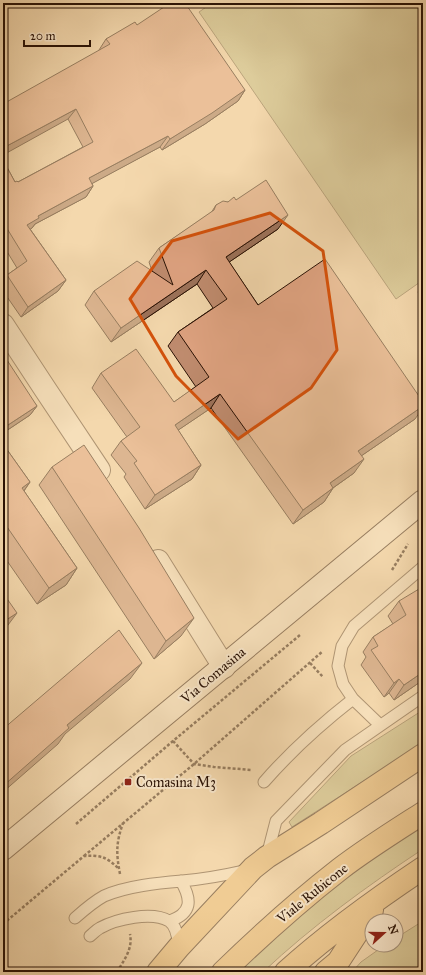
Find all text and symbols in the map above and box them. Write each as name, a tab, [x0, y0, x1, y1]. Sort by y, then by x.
scale bar	[24, 22, 90, 48]
text: 20 m	[30, 29, 56, 43]
street label: Via Comasina	[177, 643, 249, 708]
place label: Comasina M3	[136, 774, 216, 791]
marker: Comasina M3	[123, 777, 133, 787]
street label: Viale Rubicone	[273, 860, 351, 928]
north arrow	[364, 913, 404, 953]
text: N	[385, 923, 401, 937]

